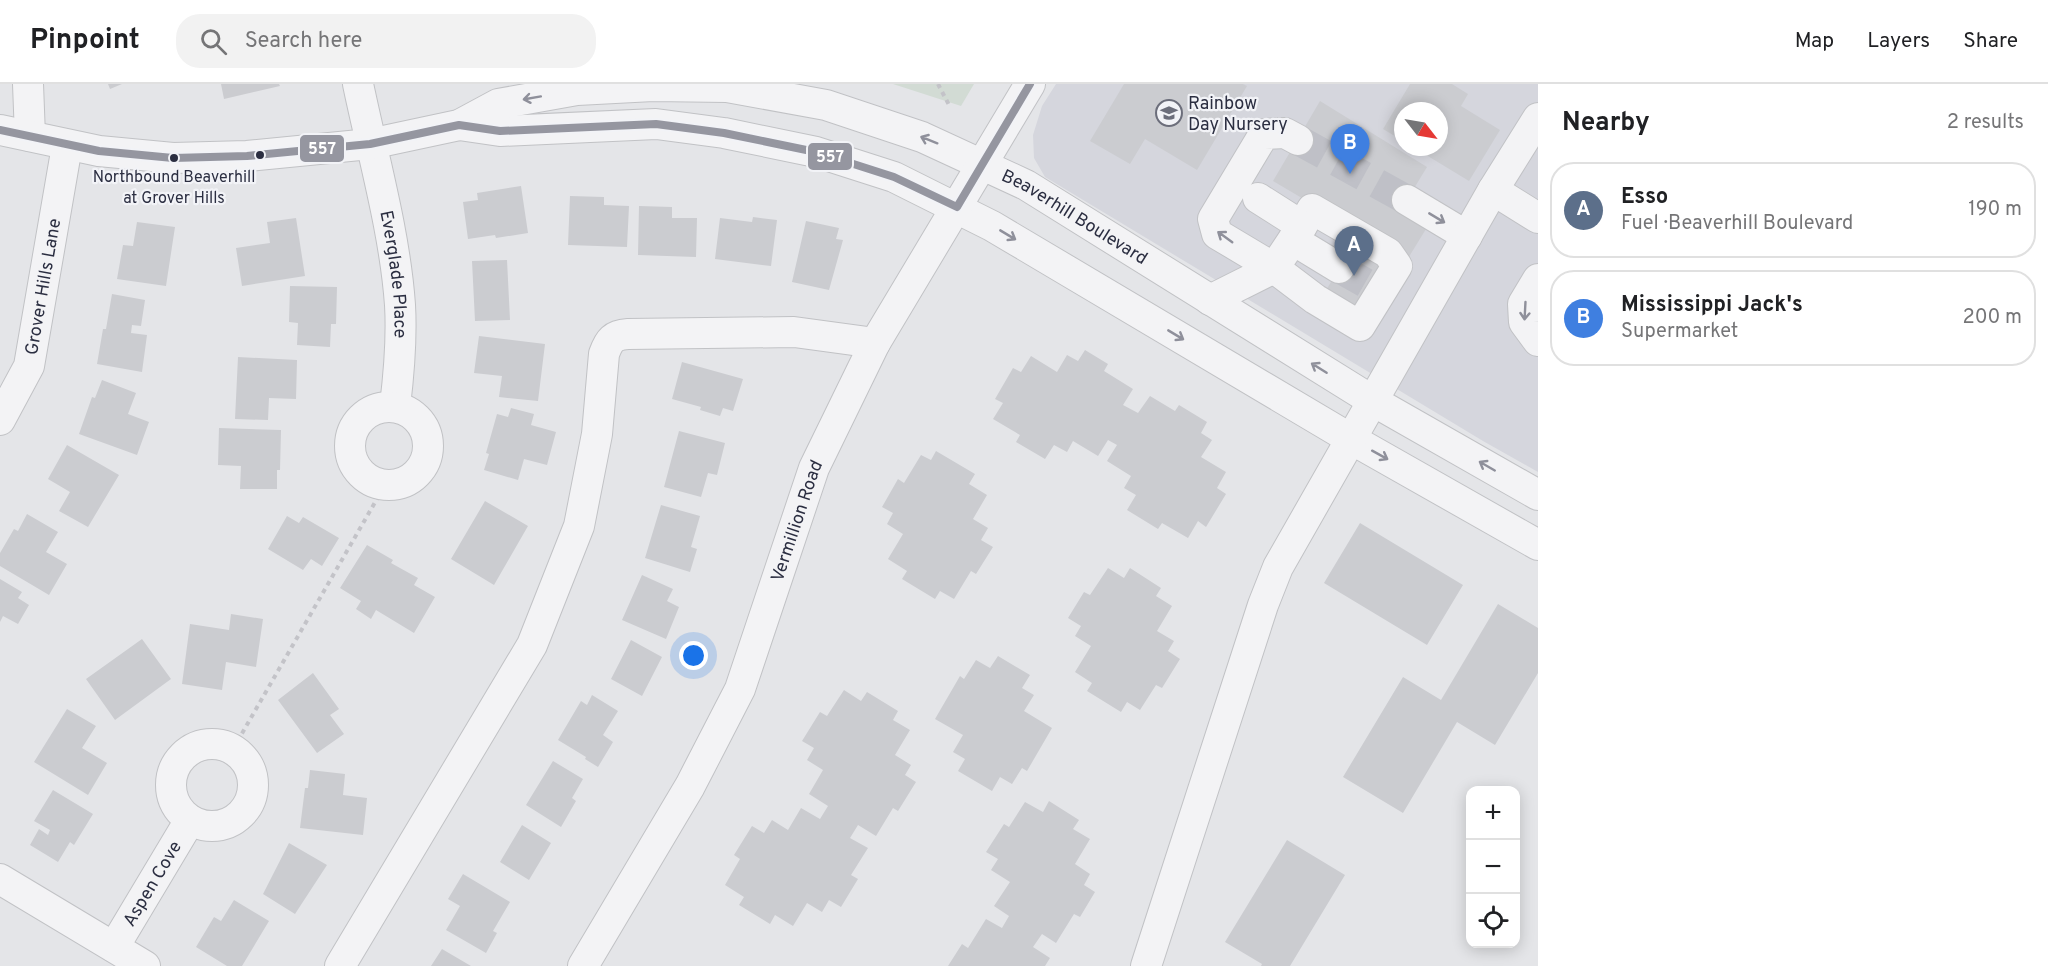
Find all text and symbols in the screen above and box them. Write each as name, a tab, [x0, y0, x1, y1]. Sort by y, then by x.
search box	[176, 14, 596, 68]
text: Pinpoint	[30, 23, 140, 59]
icon: search	[197, 25, 230, 58]
text: Search here	[245, 28, 362, 55]
text: Map	[1795, 28, 1834, 55]
text: Layers	[1867, 28, 1930, 55]
text: Share	[1963, 28, 2018, 55]
one-way arrow	[522, 93, 542, 104]
place label: Rainbow Day Nursery	[1188, 93, 1288, 137]
school or university icon: Rainbow Day Nursery	[1154, 98, 1184, 128]
north arrow	[1394, 102, 1448, 156]
text: Nearby	[1562, 107, 1650, 140]
text: 2 results	[1947, 110, 2024, 136]
pin: B	[1330, 124, 1370, 174]
line badge: 557	[299, 134, 345, 163]
one-way arrow	[920, 134, 938, 145]
text: 557	[308, 140, 336, 160]
line badge: 557	[807, 142, 853, 171]
text: 557	[816, 148, 844, 168]
unlabelled marker	[254, 149, 266, 161]
marker: Northbound Beaverhill at Grover Hills	[168, 152, 180, 164]
street label: Beaverhill Boulevard	[997, 165, 1151, 271]
place label: Northbound Beaverhill at Grover Hills	[93, 168, 255, 209]
text: Esso	[1621, 184, 1668, 211]
text: A	[1576, 197, 1591, 223]
text: 190 m	[1968, 197, 2022, 223]
street label: Everglade Place	[373, 209, 411, 338]
text: Fuel · Beaverhill Boulevard	[1621, 211, 1853, 237]
one-way arrow	[1428, 212, 1445, 224]
street label: Grover Hills Lane	[21, 217, 67, 357]
pin: A	[1334, 226, 1374, 276]
one-way arrow	[999, 230, 1016, 242]
one-way arrow	[1217, 231, 1233, 244]
text: Mississippi Jack's	[1621, 292, 1803, 319]
one-way arrow	[1519, 300, 1530, 320]
text: B	[1577, 305, 1590, 331]
text: 200 m	[1963, 305, 2022, 331]
text: Supermarket	[1621, 319, 1738, 345]
one-way arrow	[1167, 329, 1184, 341]
one-way arrow	[1311, 361, 1328, 373]
one-way arrow	[1371, 450, 1388, 462]
street label: Vermillion Road	[767, 457, 829, 585]
one-way arrow	[1479, 460, 1496, 472]
your location	[679, 641, 708, 670]
map controls	[1466, 786, 1520, 948]
button: +	[1466, 786, 1520, 840]
street label: Aspen Cove	[119, 837, 188, 931]
button: −	[1466, 840, 1520, 894]
button: locate	[1466, 894, 1520, 948]

